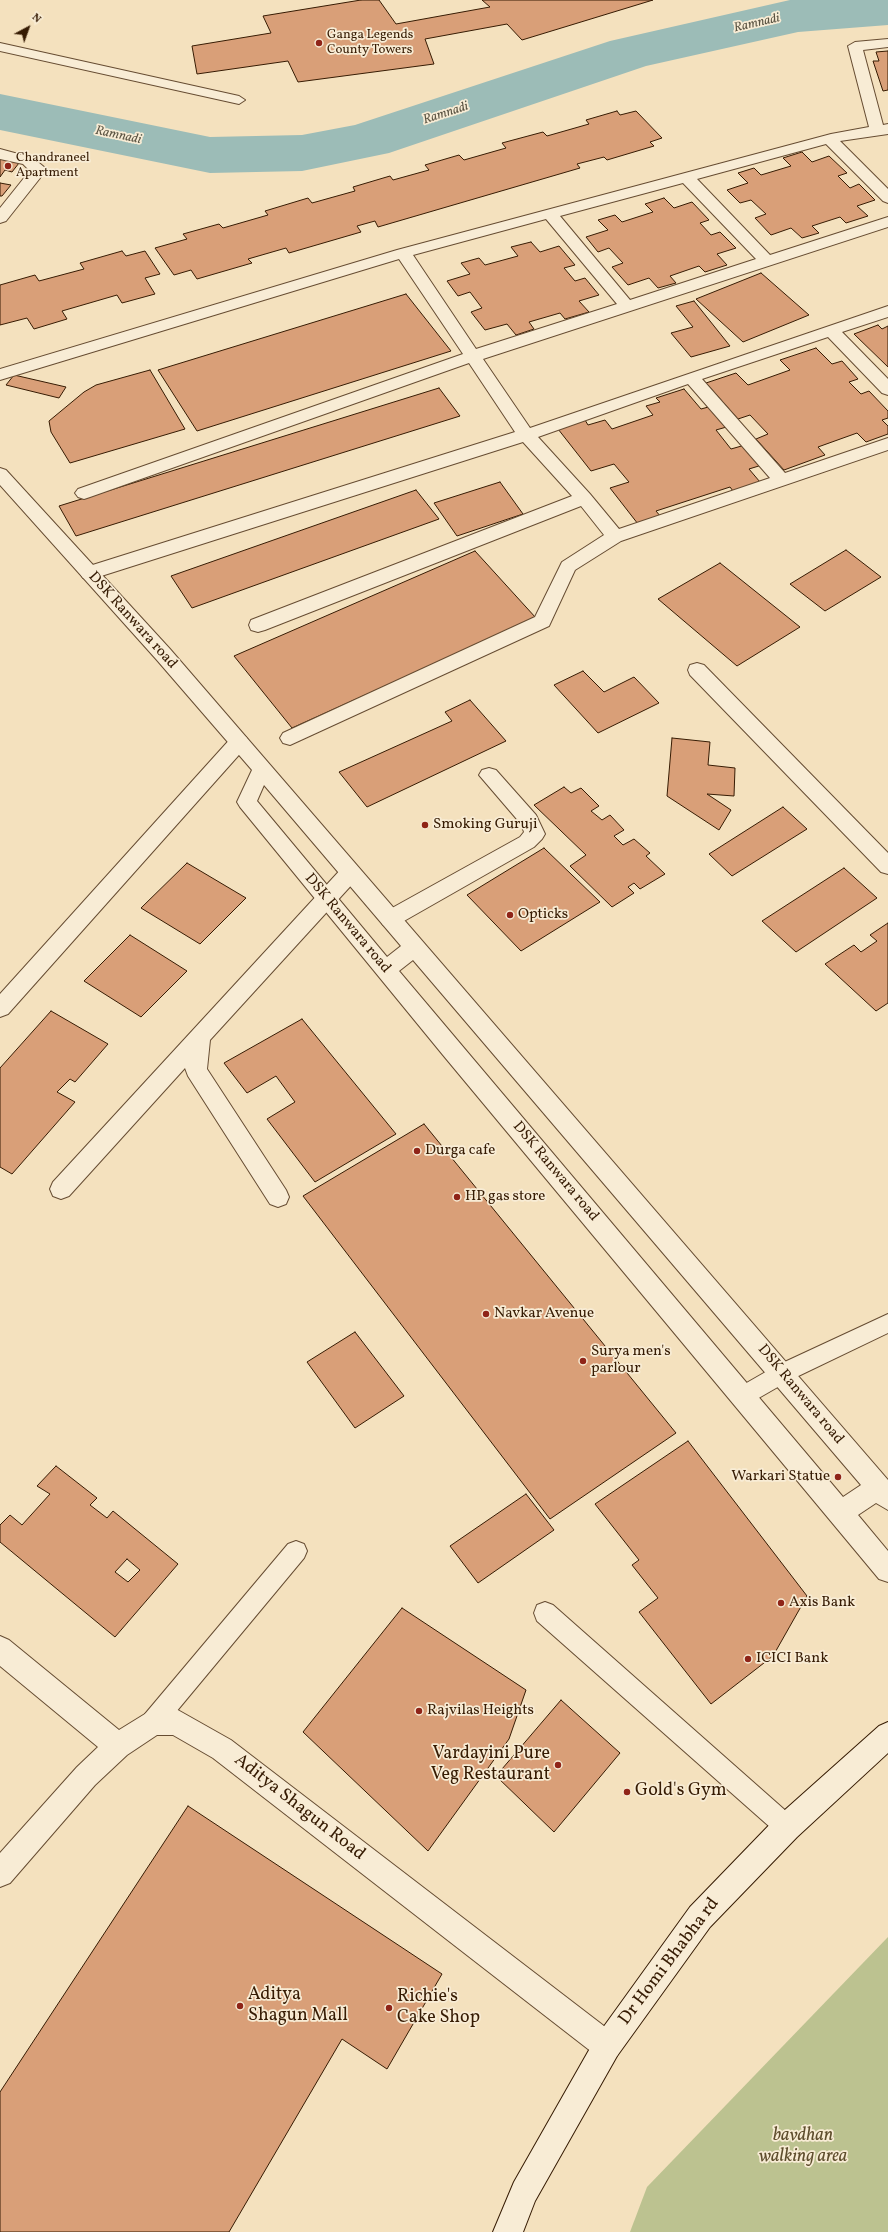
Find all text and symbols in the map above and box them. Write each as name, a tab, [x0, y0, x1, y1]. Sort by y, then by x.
north arrow	[8, 8, 48, 48]
text: N	[28, 10, 44, 27]
water label: Ramnadi	[733, 11, 781, 37]
place label: Ganga Legends County Towers	[327, 28, 413, 59]
marker: Ganga Legends County Towers	[314, 38, 324, 48]
water label: Ramnadi	[421, 99, 471, 129]
water label: Ramnadi	[94, 124, 142, 148]
place label: Chandraneel Apartment	[16, 151, 90, 182]
marker: Chandraneel Apartment	[3, 161, 13, 171]
street label: DSK Ranwara road	[84, 569, 180, 673]
place label: Smoking Guruji	[433, 816, 538, 834]
marker: Smoking Guruji	[420, 820, 430, 830]
street label: DSK Ranwara road	[300, 871, 394, 977]
place label: Opticks	[518, 906, 568, 924]
marker: Opticks	[505, 910, 515, 920]
street label: DSK Ranwara road	[508, 1119, 602, 1225]
place label: Durga cafe	[425, 1142, 495, 1160]
marker: Durga cafe	[412, 1146, 422, 1156]
place label: HP gas store	[465, 1188, 545, 1206]
marker: HP gas store	[452, 1192, 462, 1202]
place label: Navkar Avenue	[494, 1305, 594, 1323]
marker: Navkar Avenue	[481, 1309, 491, 1319]
street label: DSK Ranwara road	[753, 1342, 847, 1448]
place label: Surya men's parlour	[591, 1343, 671, 1378]
marker: Surya men's parlour	[578, 1356, 588, 1366]
place label: Warkari Statue	[731, 1468, 830, 1486]
marker: Warkari Statue	[833, 1472, 843, 1482]
place label: Axis Bank	[789, 1594, 855, 1612]
marker: Axis Bank	[776, 1598, 786, 1608]
place label: ICICI Bank	[756, 1650, 828, 1668]
marker: ICICI Bank	[743, 1654, 753, 1664]
place label: Rajvilas Heights	[427, 1702, 534, 1720]
marker: Rajvilas Heights	[414, 1706, 424, 1716]
place label: Vardayini Pure Veg Restaurant	[431, 1744, 550, 1786]
street label: Aditya Shagun Road	[229, 1750, 369, 1866]
marker: Vardayini Pure Veg Restaurant	[553, 1760, 563, 1770]
place label: Gold's Gym	[635, 1781, 727, 1803]
marker: Gold's Gym	[622, 1787, 632, 1797]
street label: Dr Homi Bhabha rd	[615, 1894, 725, 2030]
place label: Aditya Shagun Mall	[248, 1985, 348, 2028]
place label: Richie's Cake Shop	[397, 1987, 480, 2030]
marker: Aditya Shagun Mall	[235, 2001, 245, 2011]
marker: Richie's Cake Shop	[384, 2003, 394, 2013]
park label: bavdhan walking area	[759, 2126, 847, 2168]

